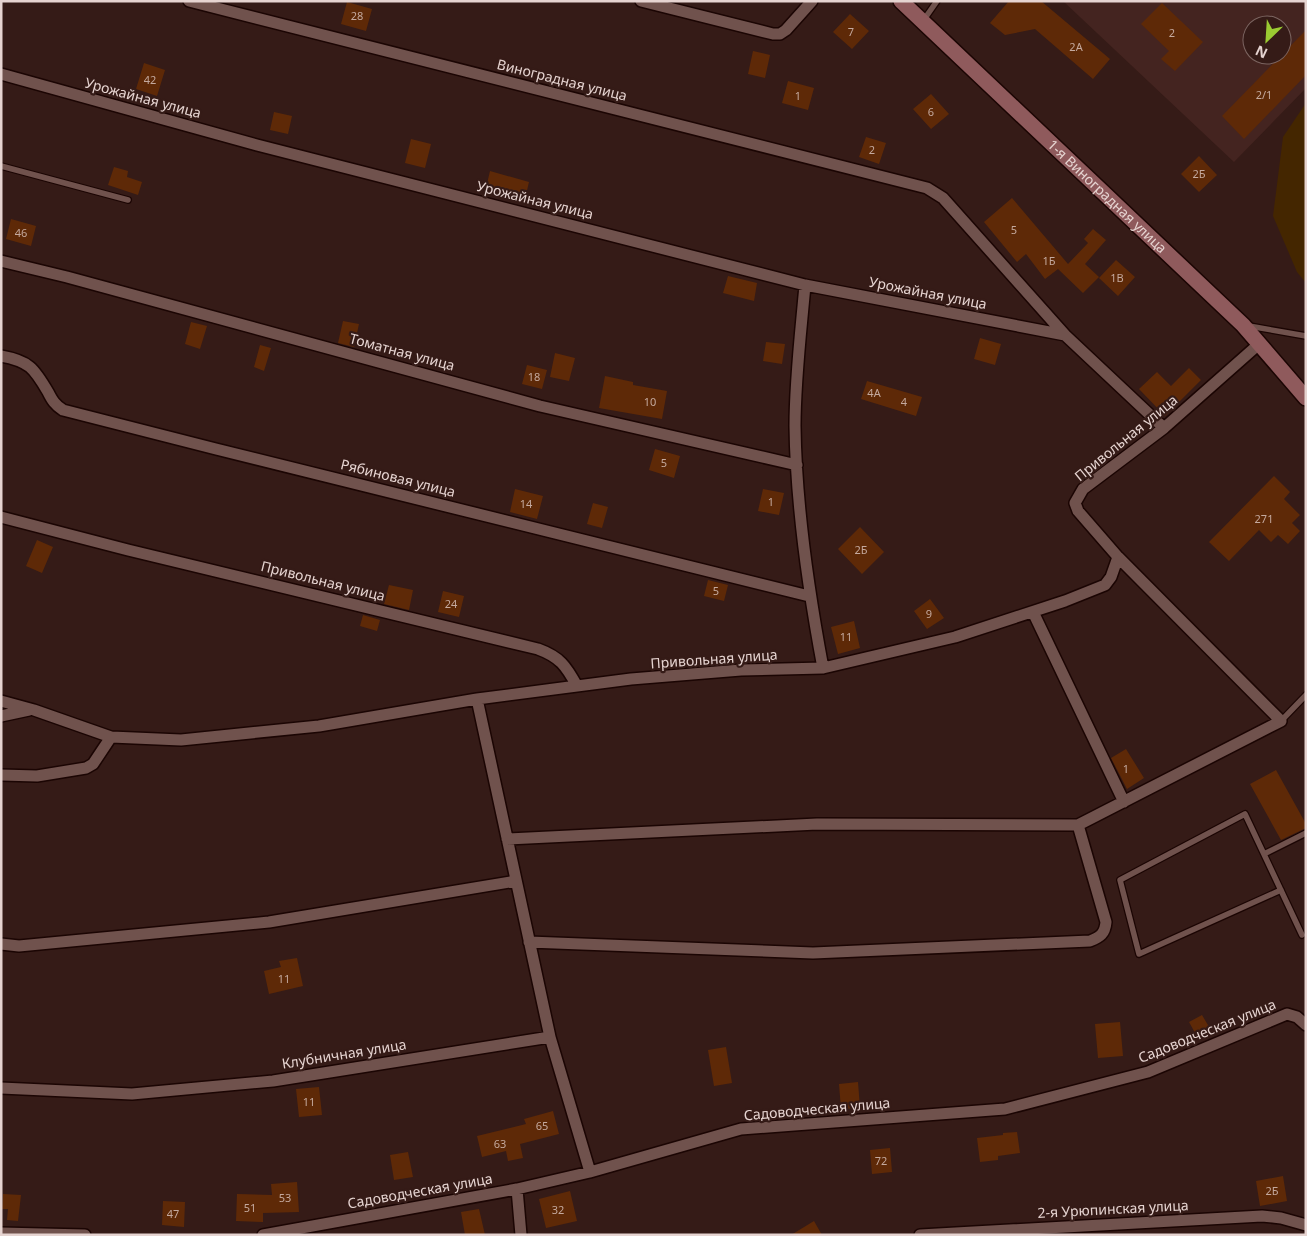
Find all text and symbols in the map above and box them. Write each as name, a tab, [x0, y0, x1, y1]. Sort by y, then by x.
house number: 28	[351, 8, 363, 23]
north arrow	[1242, 15, 1292, 65]
house number: 7	[848, 24, 854, 39]
house number: 2	[1169, 25, 1175, 40]
house number: 2А	[1069, 39, 1084, 54]
text: N	[1252, 41, 1270, 63]
street label: Виноградная улица	[495, 54, 629, 105]
house number: 42	[144, 72, 156, 87]
street label: Урожайная улица	[83, 73, 203, 122]
house number: 2/1	[1256, 87, 1272, 102]
house number: 1	[795, 88, 801, 103]
house number: 6	[928, 104, 934, 119]
street label: 1-я Виноградная улица	[1044, 135, 1171, 257]
house number: 2	[869, 142, 875, 157]
house number: 2Б	[1192, 166, 1206, 181]
street label: Урожайная улица	[475, 176, 595, 223]
house number: 5	[1011, 222, 1017, 237]
house number: 46	[15, 225, 27, 240]
house number: 1Б	[1042, 253, 1056, 268]
house number: 1В	[1110, 270, 1124, 285]
street label: Урожайная улица	[868, 272, 989, 313]
street label: Томатная улица	[347, 328, 457, 375]
house number: 18	[528, 369, 540, 384]
house number: 4А	[867, 385, 882, 400]
street label: Привольная улица	[1070, 390, 1181, 485]
house number: 10	[644, 394, 656, 409]
house number: 4	[901, 394, 908, 409]
street label: Рябиновая улица	[339, 454, 457, 501]
house number: 5	[661, 455, 667, 470]
house number: 1	[768, 494, 774, 509]
house number: 14	[520, 496, 533, 511]
house number: 271	[1255, 511, 1273, 526]
house number: 2Б	[854, 542, 868, 557]
street label: Привольная улица	[259, 556, 387, 605]
house number: 5	[713, 583, 719, 598]
house number: 24	[445, 596, 458, 611]
house number: 9	[926, 606, 932, 621]
house number: 11	[840, 629, 852, 644]
street label: Привольная улица	[650, 645, 778, 672]
house number: 1	[1123, 761, 1129, 776]
house number: 11	[278, 971, 290, 986]
street label: Садоводческая улица	[1135, 994, 1278, 1067]
street label: Клубничная улица	[280, 1034, 408, 1073]
street label: Садоводческая улица	[743, 1093, 891, 1124]
house number: 11	[303, 1094, 315, 1109]
house number: 65	[536, 1118, 548, 1133]
house number: 63	[494, 1136, 506, 1151]
house number: 72	[875, 1153, 887, 1168]
street label: Садоводческая улица	[346, 1168, 494, 1213]
house number: 2Б	[1265, 1183, 1279, 1198]
house number: 53	[279, 1190, 291, 1205]
street label: 2-я Урюпинская улица	[1037, 1195, 1189, 1222]
house number: 51	[244, 1200, 256, 1215]
house number: 32	[552, 1202, 564, 1217]
house number: 47	[167, 1206, 179, 1221]

